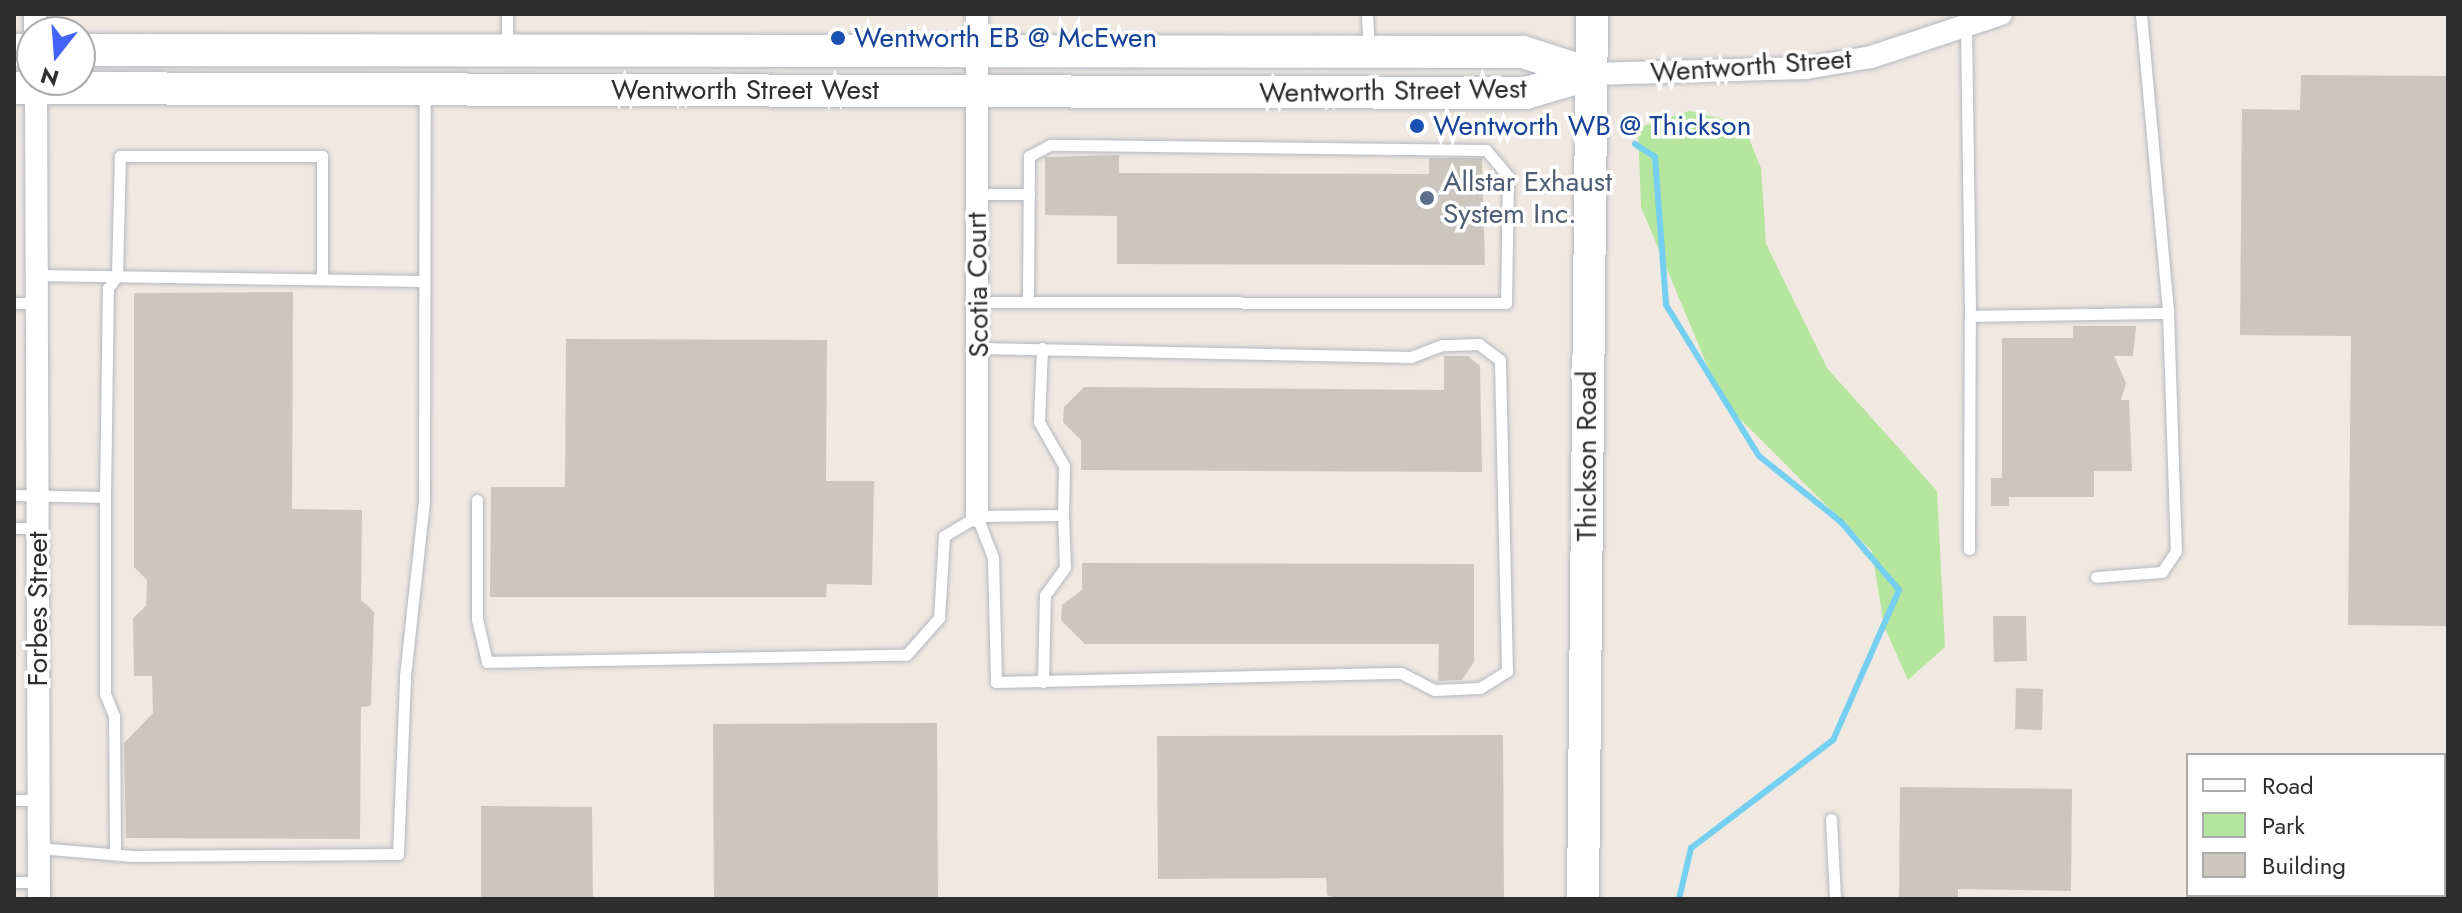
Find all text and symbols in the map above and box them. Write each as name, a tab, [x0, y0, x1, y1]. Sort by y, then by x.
north arrow	[16, 16, 96, 96]
place label: Wentworth EB @ McEwen	[854, 21, 1157, 55]
marker: Wentworth EB @ McEwen	[829, 29, 847, 47]
street label: Wentworth Street	[1649, 42, 1853, 90]
text: N	[37, 59, 63, 95]
street label: Wentworth Street West	[1259, 72, 1527, 110]
street label: Wentworth Street West	[611, 73, 879, 107]
place label: Wentworth WB @ Thickson	[1433, 109, 1751, 143]
marker: Wentworth WB @ Thickson	[1408, 117, 1426, 135]
place label: Allstar Exhaust System Inc.	[1443, 165, 1612, 231]
marker: Allstar Exhaust System Inc.	[1418, 189, 1436, 207]
street label: Scotia Court	[960, 212, 996, 358]
street label: Thickson Road	[1570, 371, 1604, 541]
street label: Forbes Street	[21, 532, 55, 686]
legend	[2186, 753, 2446, 897]
text: Road	[2262, 768, 2314, 803]
text: Park	[2262, 808, 2305, 843]
text: Building	[2262, 848, 2346, 883]

